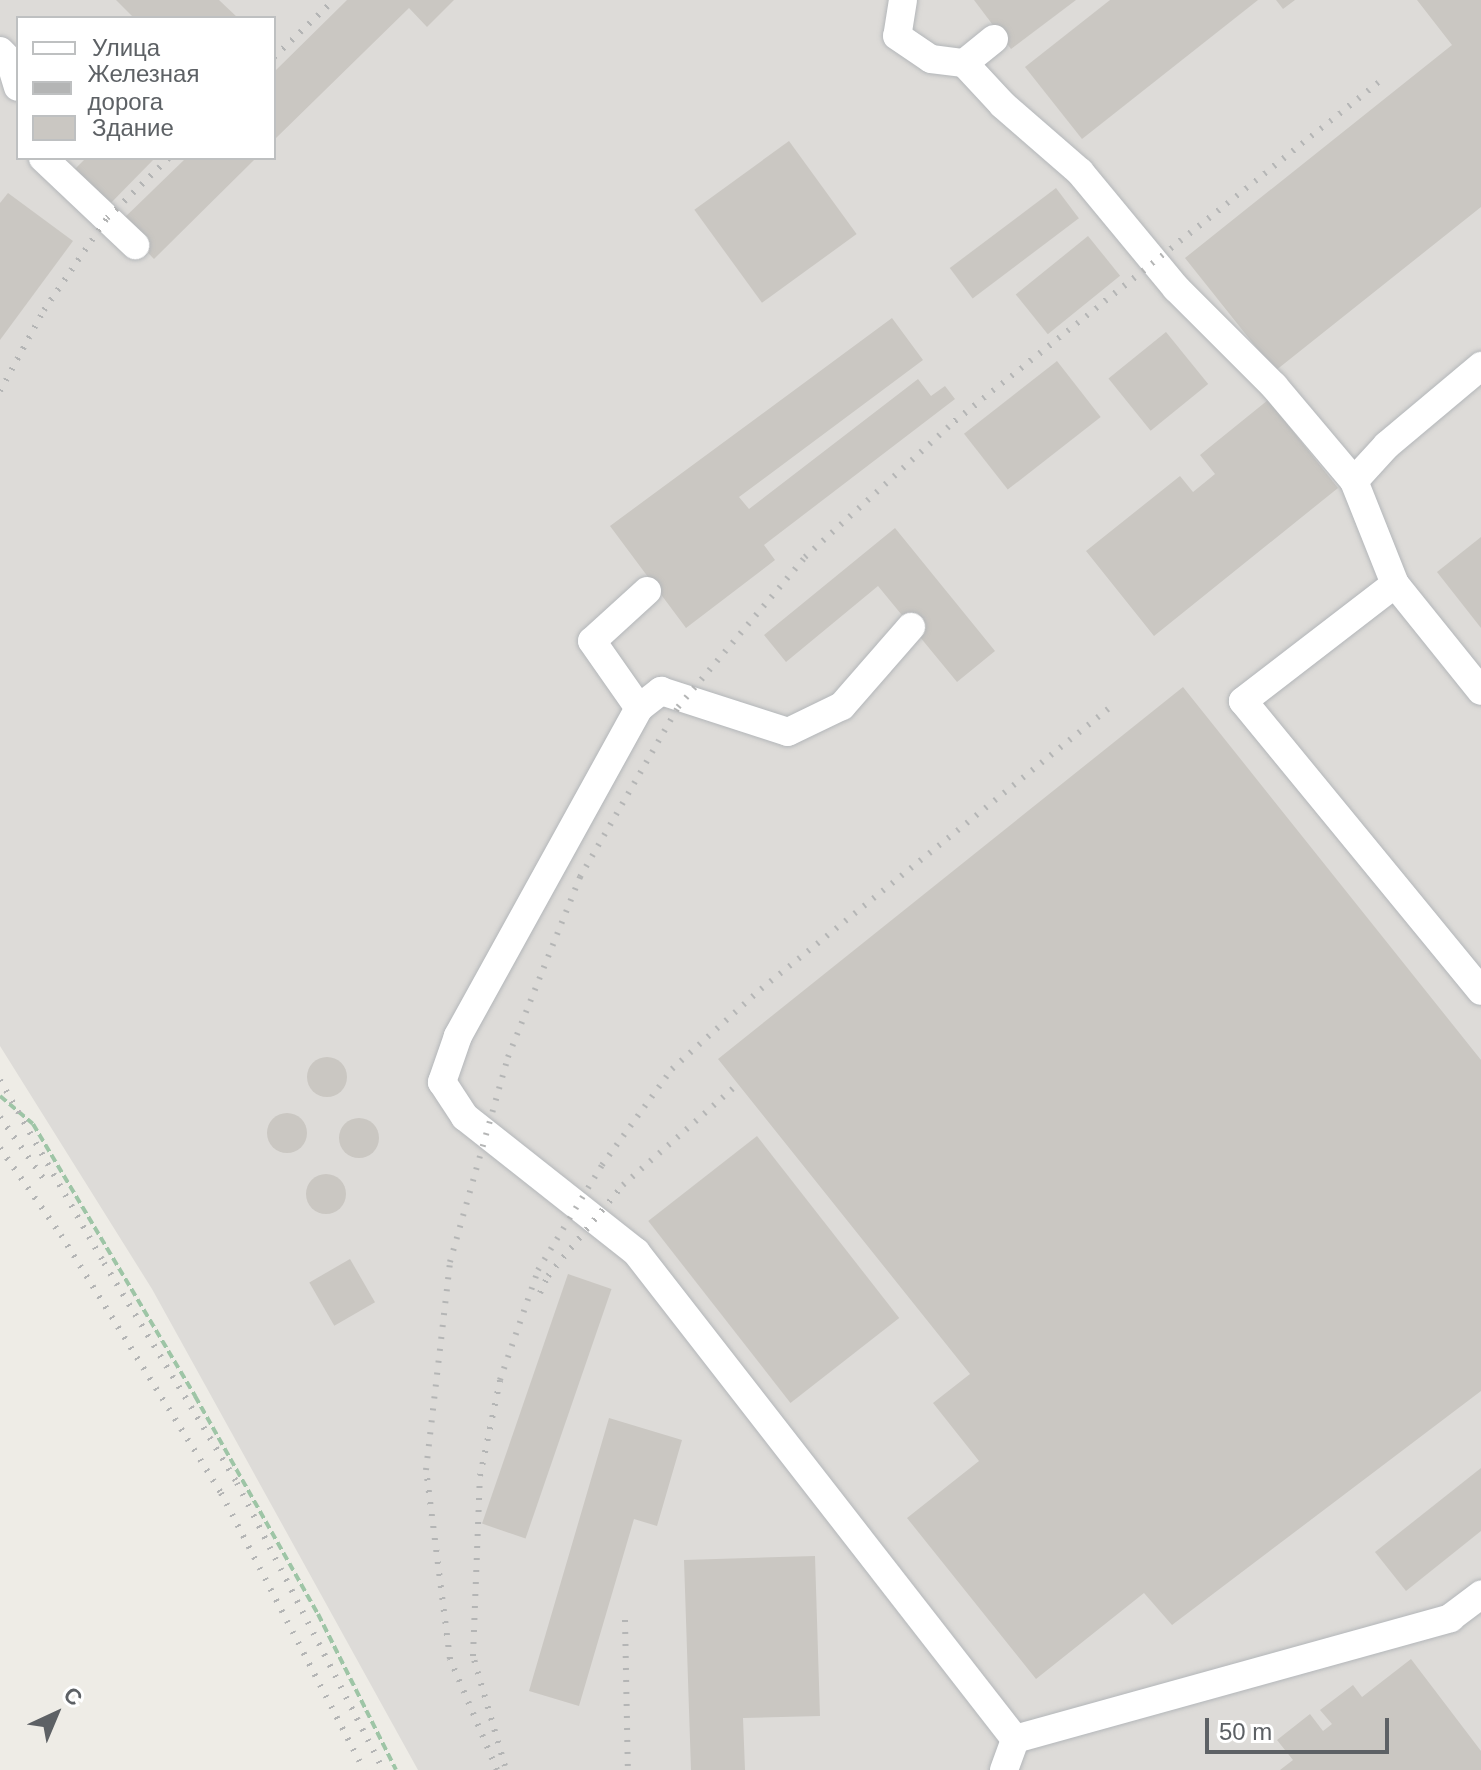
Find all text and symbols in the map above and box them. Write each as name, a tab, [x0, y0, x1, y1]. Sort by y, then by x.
legend	[16, 16, 276, 160]
text: Улица	[92, 34, 160, 61]
text: Железная дорога	[88, 60, 199, 115]
text: Здание	[92, 114, 174, 141]
north arrow	[16, 1674, 96, 1754]
text: С	[59, 1682, 87, 1711]
scale bar	[1209, 1702, 1393, 1752]
text: 50 m	[1219, 1718, 1272, 1745]

